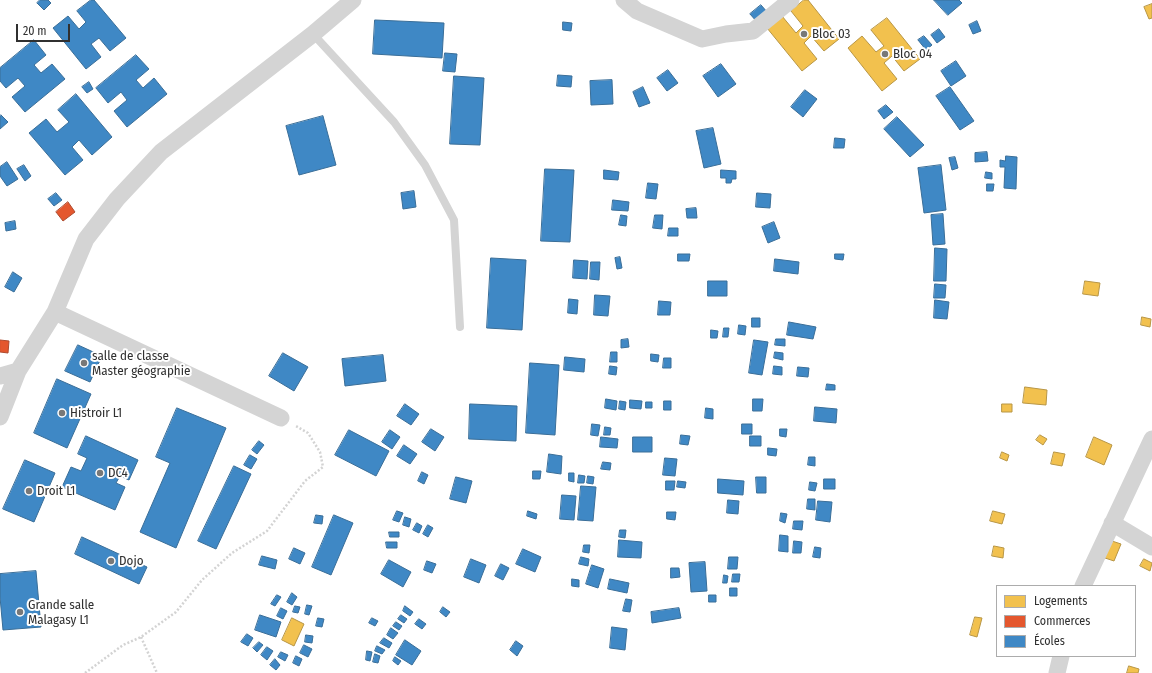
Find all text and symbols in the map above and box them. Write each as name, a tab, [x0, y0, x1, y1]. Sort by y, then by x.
scale bar	[18, 16, 72, 42]
text: 20 m	[23, 24, 47, 38]
place label: Bloc 03	[812, 26, 850, 42]
marker: Bloc 03	[799, 29, 809, 39]
place label: Bloc 04	[893, 46, 932, 62]
marker: Bloc 04	[880, 49, 890, 59]
place label: salle de classe Master géographie	[92, 348, 190, 379]
marker: salle de classe Master géographie	[79, 358, 89, 368]
place label: Histroir L1	[70, 405, 122, 421]
marker: Histroir L1	[57, 408, 67, 418]
place label: DC4	[108, 465, 128, 481]
marker: DC4	[95, 468, 105, 478]
place label: Droit L1	[37, 483, 75, 499]
marker: Droit L1	[24, 486, 34, 496]
place label: Dojo	[119, 553, 144, 569]
marker: Dojo	[106, 556, 116, 566]
legend	[996, 585, 1136, 657]
text: Logements	[1034, 594, 1087, 608]
place label: Grande salle Malagasy L1	[28, 597, 94, 628]
marker: Grande salle Malagasy L1	[15, 607, 25, 617]
text: Commerces	[1034, 614, 1090, 628]
text: Écoles	[1034, 634, 1065, 648]

